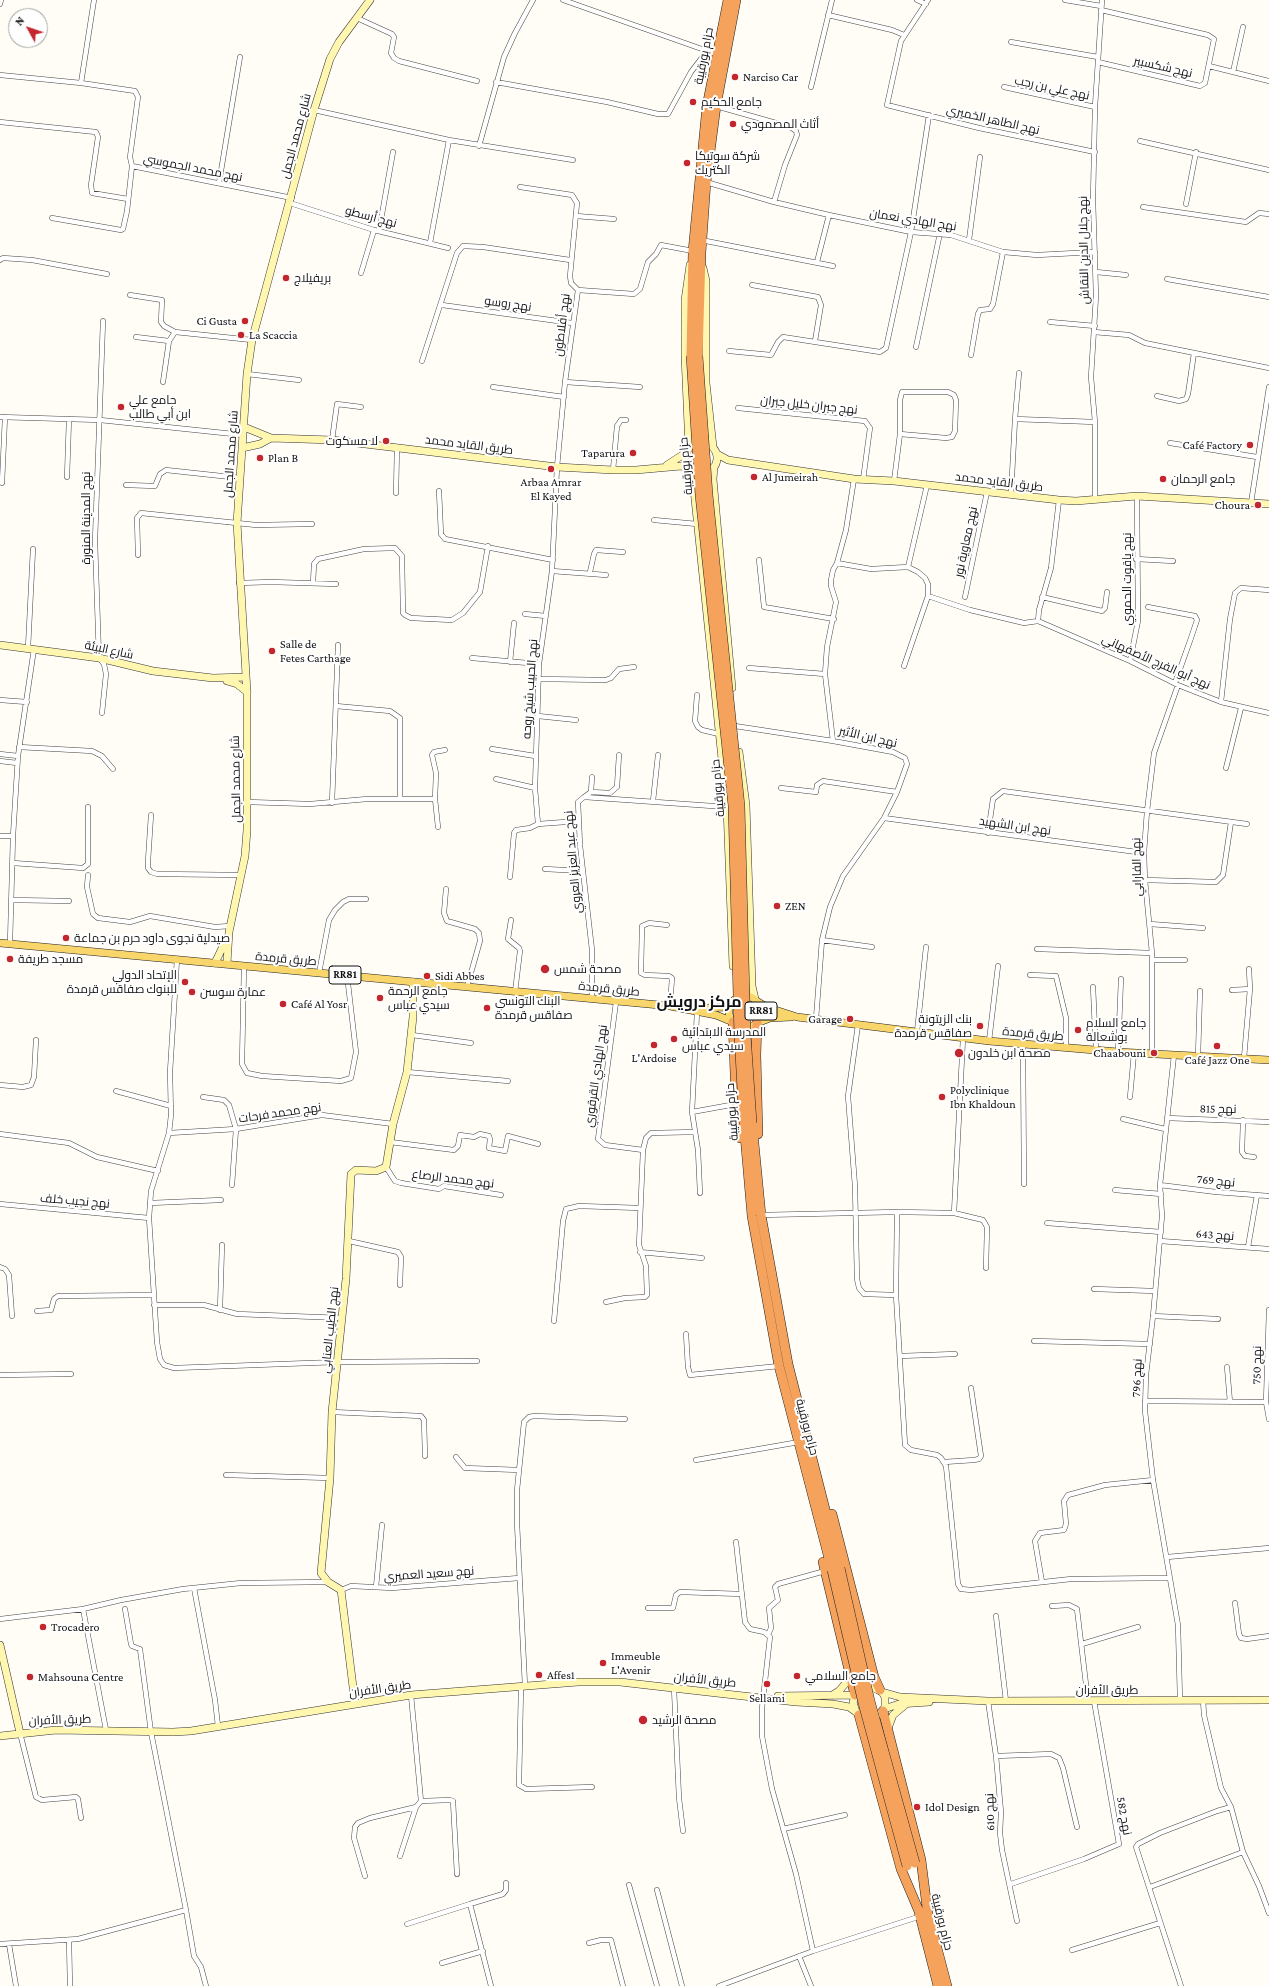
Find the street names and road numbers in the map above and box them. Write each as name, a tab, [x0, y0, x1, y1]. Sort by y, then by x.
street label: حزام بورقيبة	[691, 26, 717, 86]
street label: نهج شكسبير	[1132, 53, 1194, 81]
street label: نهج علي بن رجب	[1013, 73, 1091, 103]
street label: شارع محمد الجمل	[278, 92, 314, 180]
street label: نهج الطاهر الخميري	[945, 102, 1041, 138]
street label: نهج محمد الجموسي	[142, 151, 244, 185]
street label: نهج جلال الدين النقاش	[1076, 196, 1092, 304]
street label: نهج أرسطو	[343, 203, 399, 231]
street label: نهج الهادي نعمان	[868, 206, 958, 234]
street label: نهج أفلاطون	[551, 293, 573, 357]
street label: نهج روسو	[483, 294, 533, 314]
street label: نهج جبران خليل جبران	[760, 393, 858, 417]
street label: شارع محمد الجمل	[221, 410, 241, 498]
street label: طريق القايد محمد	[424, 432, 514, 458]
street label: حزام بورقيبة	[676, 437, 696, 495]
street label: طريق القايد محمد	[954, 469, 1044, 495]
street label: نهج المدينة المنورة	[79, 471, 93, 565]
street label: نهج معاوية نور	[951, 505, 981, 579]
street label: نهج ياقوت الحموي	[1120, 532, 1134, 626]
street label: نهج أبو الفرج الأصفهاني	[1100, 632, 1212, 692]
street label: شارع البيئة	[83, 638, 135, 662]
street label: نهج الحبيب شيخ روحه	[519, 638, 541, 740]
street label: نهج ابن الأثير	[838, 723, 898, 751]
street label: شارع محمد الجمل	[228, 735, 244, 823]
street label: حزام بورقيبة	[708, 759, 728, 817]
street label: نهج عبد العزيز العروي	[561, 810, 585, 914]
street label: نهج ابن الشهيد	[978, 814, 1052, 838]
street label: نهج الفارابي	[1129, 837, 1145, 897]
street label: طريق قرمدة	[255, 949, 317, 969]
road number: RR81	[329, 966, 361, 984]
street label: طريق قرمدة	[578, 979, 640, 999]
road number: RR81	[745, 1002, 777, 1020]
street label: نهج الهادي القرقوري	[582, 1024, 610, 1128]
street label: طريق قرمدة	[1002, 1024, 1064, 1044]
street label: حزام بورقيبة	[723, 1083, 741, 1141]
street label: نهج محمد فرحات	[238, 1100, 322, 1126]
street label: نهج 815	[1199, 1101, 1237, 1117]
street label: نهج محمد الرصاع	[411, 1167, 495, 1191]
street label: نهج 769	[1196, 1172, 1236, 1190]
street label: نهج نجيب خلف	[40, 1191, 110, 1211]
street label: نهج 643	[1195, 1226, 1235, 1244]
street label: نهج الطيب العنابي	[318, 1286, 342, 1374]
street label: نهج 750	[1249, 1345, 1265, 1385]
street label: نهج 796	[1129, 1358, 1145, 1398]
street label: حزام بورقيبة	[793, 1397, 821, 1457]
street label: نهج سعيد العميري	[383, 1564, 475, 1584]
street label: طريق الأفران	[673, 1670, 737, 1690]
street label: طريق الأفران	[348, 1678, 412, 1700]
street label: طريق الأفران	[1076, 1683, 1138, 1697]
street label: طريق الأفران	[28, 1712, 92, 1728]
street label: نهج 610	[982, 1793, 998, 1831]
street label: نهج 582	[1114, 1796, 1134, 1836]
street label: حزام بورقيبة	[928, 1892, 956, 1952]

